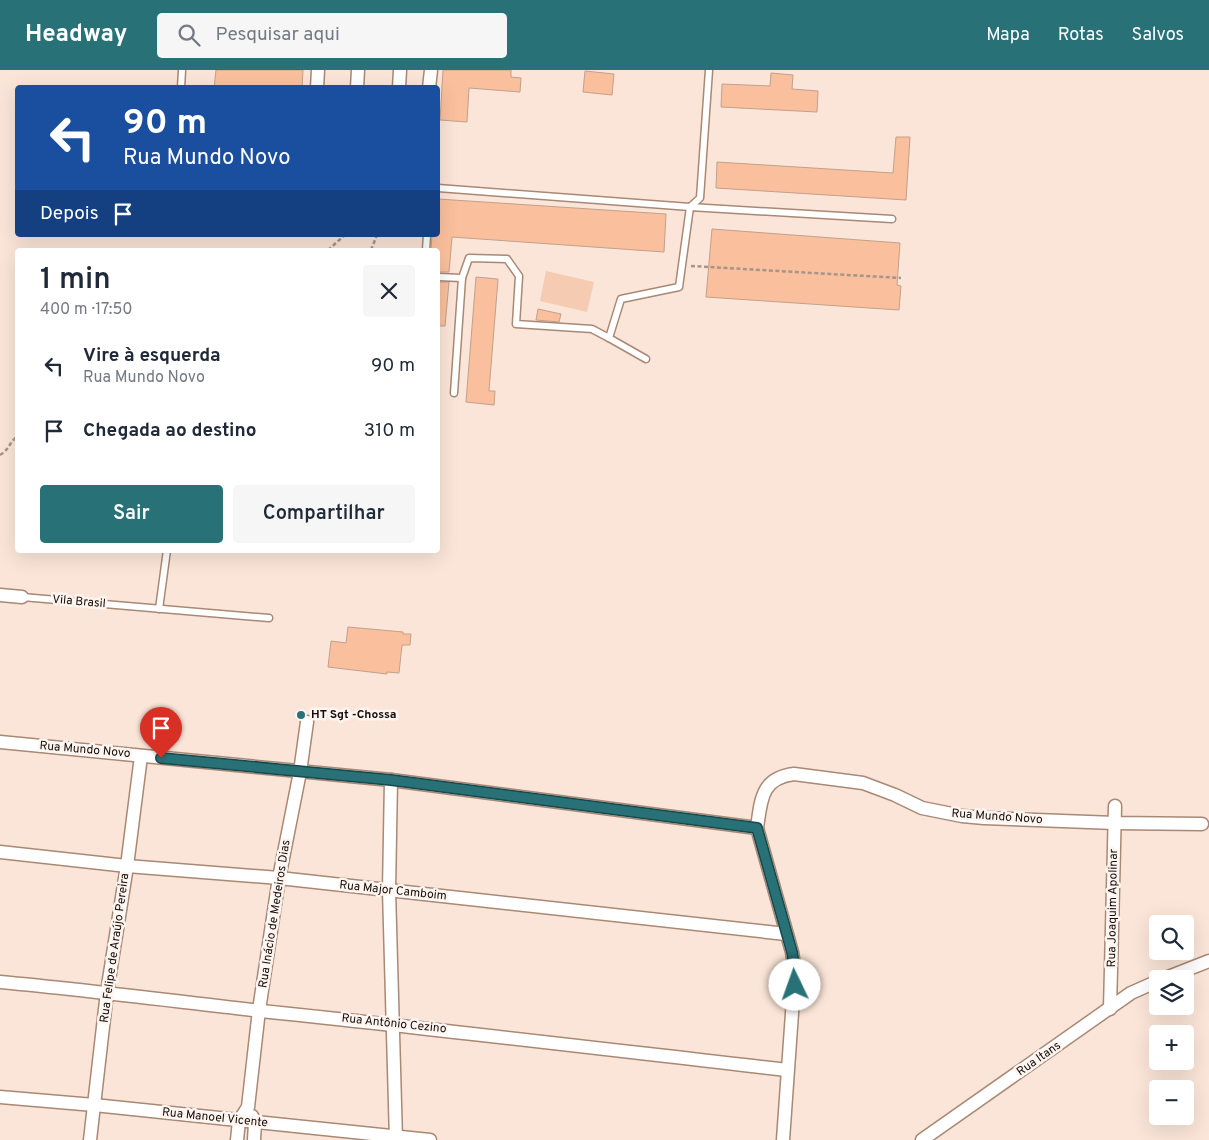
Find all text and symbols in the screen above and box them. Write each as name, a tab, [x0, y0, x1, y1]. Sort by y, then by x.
search box	[157, 13, 507, 58]
text: Headway	[25, 20, 127, 50]
icon: search	[175, 21, 203, 49]
text: Pesquisar aqui	[215, 23, 340, 47]
text: Mapa	[986, 24, 1030, 47]
text: Rotas	[1058, 24, 1104, 47]
text: Salvos	[1132, 24, 1184, 47]
text: 90 m	[123, 102, 207, 146]
icon: left	[40, 105, 105, 170]
text: Rua Mundo Novo	[123, 145, 291, 172]
icon: arrive	[109, 200, 137, 228]
text: Depois	[40, 202, 99, 226]
text: 1 min	[40, 262, 111, 299]
button: close	[363, 265, 415, 317]
text: 400 m · 17:50	[40, 300, 133, 320]
text: Vire à esquerda	[83, 344, 221, 368]
icon: left	[40, 352, 68, 380]
text: 90 m	[371, 354, 415, 378]
text: Rua Mundo Novo	[83, 368, 205, 388]
icon: arrive	[40, 417, 68, 445]
text: Chegada ao destino	[83, 419, 257, 443]
text: 310 m	[364, 419, 415, 443]
button: Sair	[40, 485, 223, 543]
button: Compartilhar	[233, 485, 415, 543]
street label: Vila Brasil	[52, 592, 106, 612]
pin	[140, 707, 182, 758]
place label: HT Sgt -Chossa	[311, 707, 397, 723]
marker: HT Sgt -Chossa	[295, 709, 307, 721]
icon: arrive	[147, 714, 175, 742]
street label: Rua Mundo Novo	[39, 738, 132, 762]
street label: Rua Mundo Novo	[951, 806, 1043, 828]
street label: Rua Inácio de Medeiros Dias	[255, 839, 295, 989]
street label: Rua Joaquim Apolinar	[1104, 848, 1122, 967]
street label: Rua Felipe de Araújo Pereira	[97, 872, 133, 1024]
street label: Rua Major Camboim	[338, 877, 448, 905]
map controls	[1149, 915, 1194, 1125]
button: search	[1149, 915, 1194, 960]
position arrow	[768, 958, 820, 1010]
button: layers	[1149, 970, 1194, 1015]
street label: Rua Antônio Cezino	[341, 1011, 448, 1037]
button: +	[1149, 1025, 1194, 1070]
street label: Rua Itans	[1014, 1038, 1064, 1080]
button: −	[1149, 1080, 1194, 1125]
street label: Rua Manoel Vicente	[161, 1104, 269, 1132]

